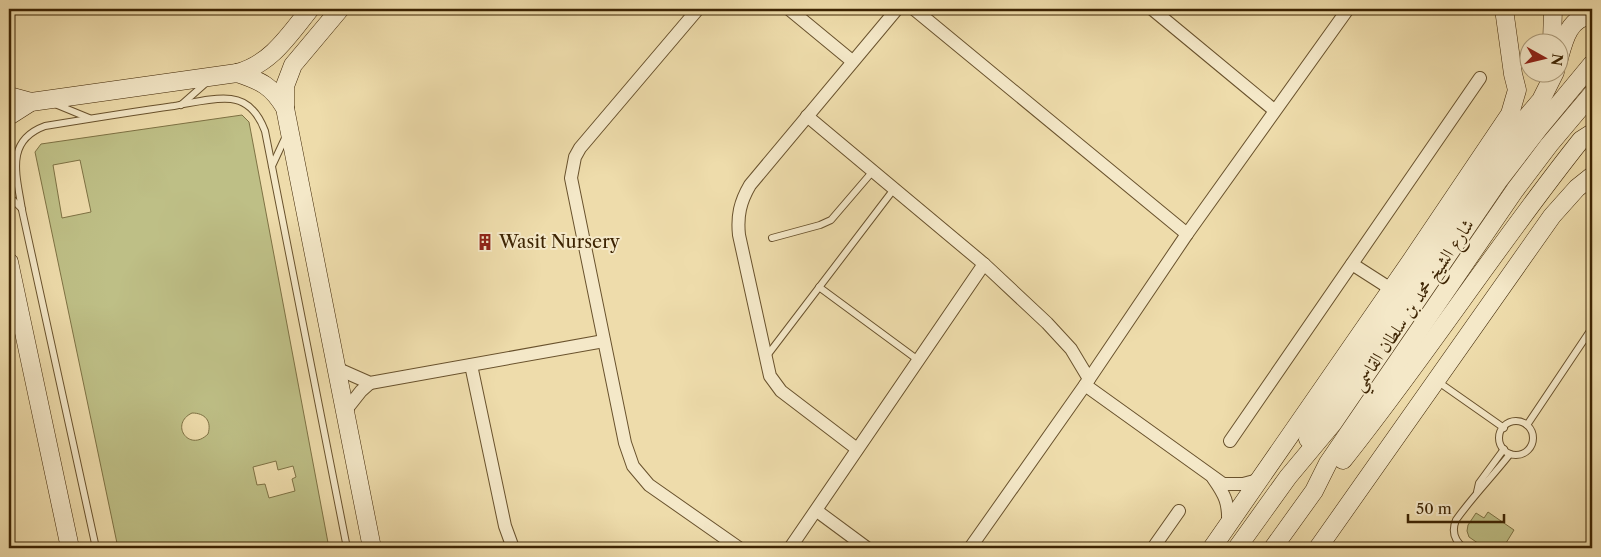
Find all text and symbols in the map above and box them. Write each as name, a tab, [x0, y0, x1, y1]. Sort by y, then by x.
north arrow	[1518, 32, 1568, 82]
text: N	[1547, 53, 1567, 67]
street label: شارع الشيخ محمد بن سلطان القاسمي	[1347, 215, 1484, 399]
place label: Wasit Nursery	[498, 231, 621, 253]
building icon: Wasit Nursery	[475, 232, 495, 252]
scale bar	[1408, 492, 1505, 524]
text: 50 m	[1416, 499, 1452, 518]

